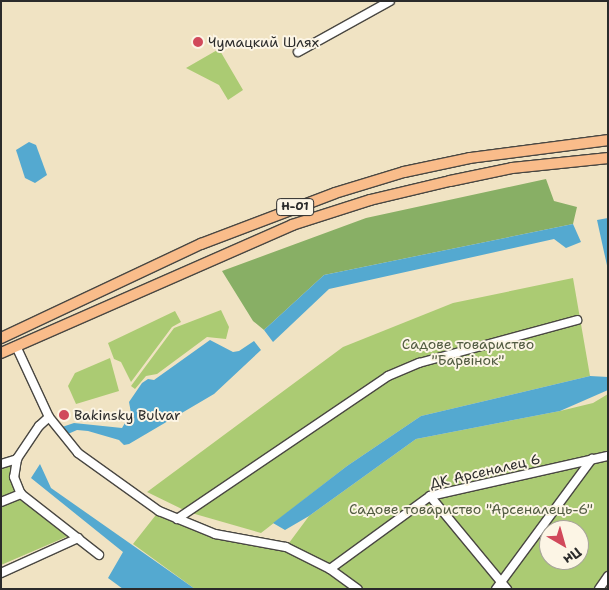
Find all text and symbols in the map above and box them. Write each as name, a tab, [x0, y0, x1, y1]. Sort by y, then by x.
place label: Чумацкий Шлях	[208, 34, 319, 50]
marker: Чумацкий Шлях	[192, 36, 204, 48]
road number: Н-01	[275, 198, 315, 216]
park label: Садове товариство "Барвінок"	[402, 336, 534, 368]
place label: Bakinsky Bulvar	[74, 407, 181, 423]
marker: Bakinsky Bulvar	[58, 409, 70, 421]
street label: ДК Арсеналец 6	[428, 450, 542, 492]
park label: Садове товариство "Арсеналець-6"	[349, 501, 593, 517]
north arrow	[539, 520, 589, 570]
text: Пн	[560, 543, 585, 569]

